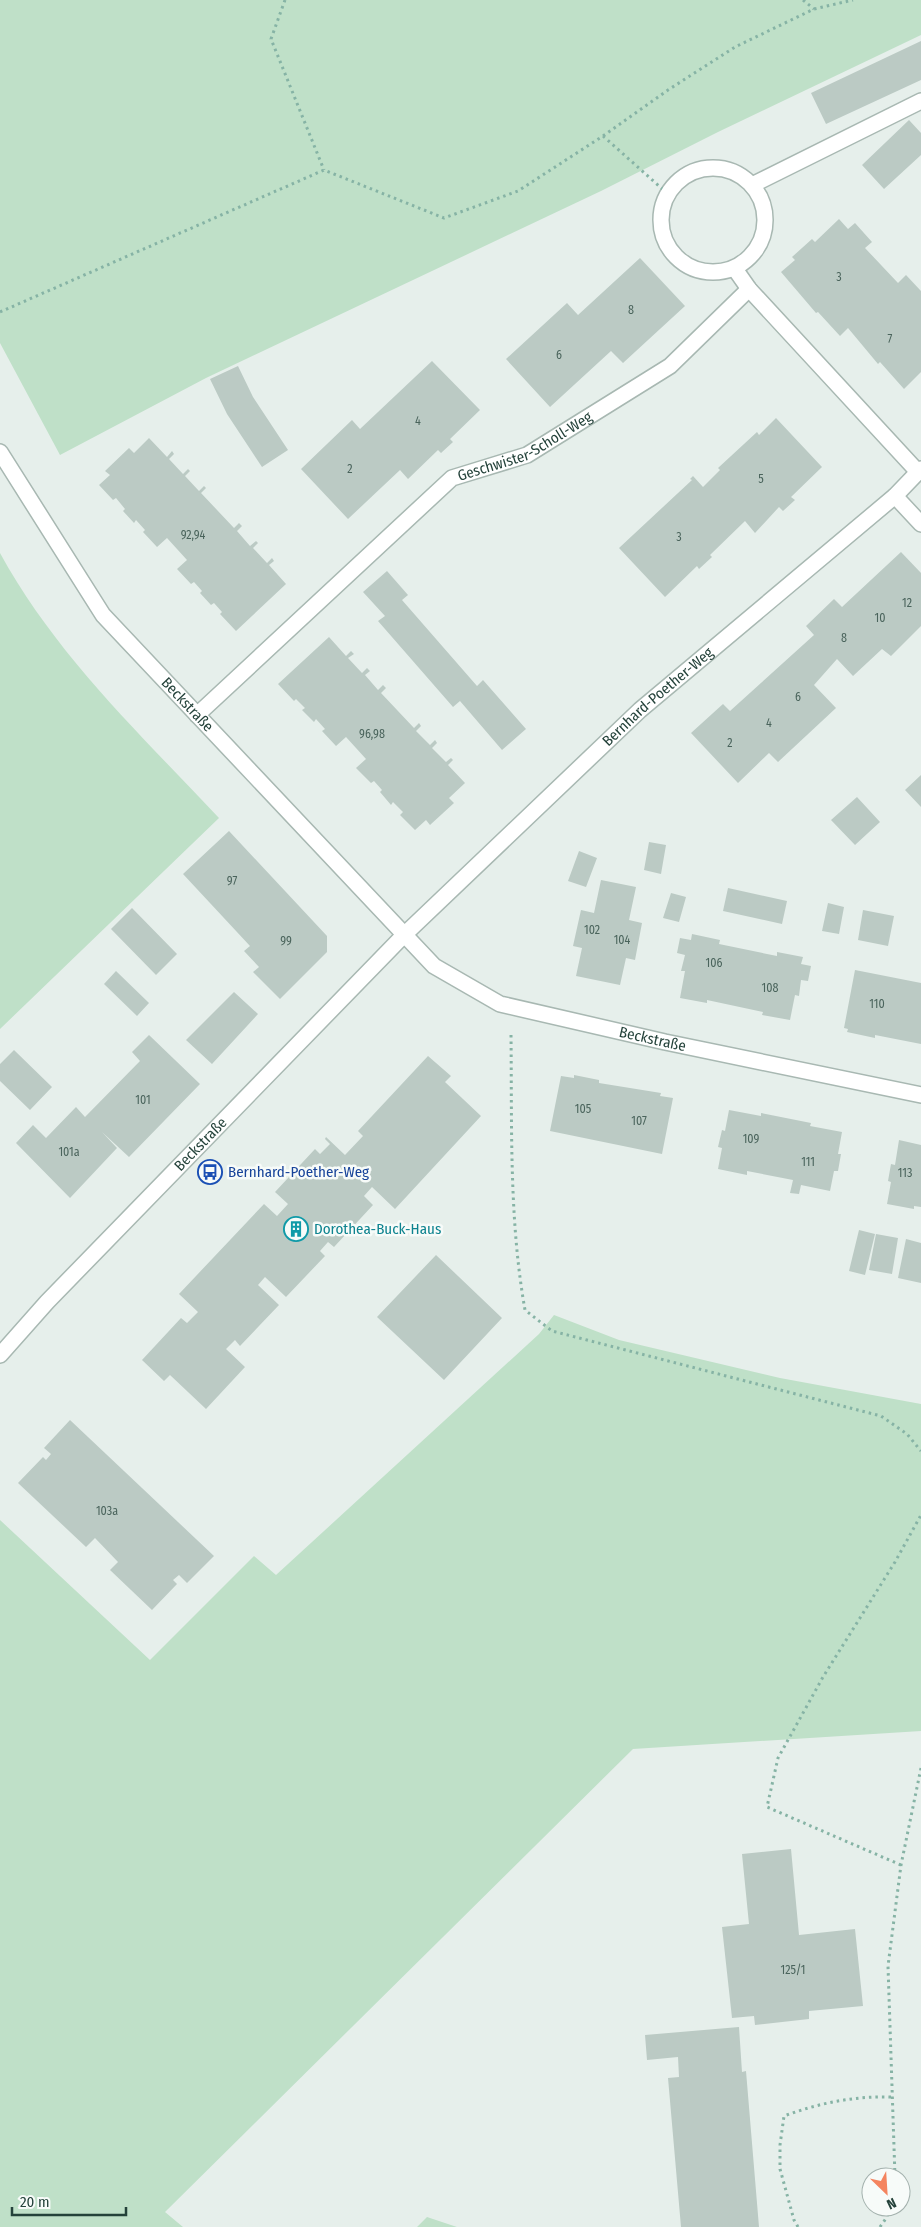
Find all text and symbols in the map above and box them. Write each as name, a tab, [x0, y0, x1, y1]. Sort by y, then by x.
house number: 3	[836, 270, 842, 284]
house number: 8	[628, 303, 634, 317]
house number: 7	[888, 332, 893, 346]
house number: 6	[556, 348, 562, 362]
street label: Geschwister-Scholl-Weg	[455, 408, 595, 485]
house number: 4	[415, 414, 421, 428]
house number: 2	[347, 462, 353, 476]
house number: 5	[758, 472, 764, 486]
house number: 92,94	[181, 528, 206, 542]
house number: 3	[676, 530, 682, 544]
house number: 12	[902, 596, 912, 610]
house number: 10	[875, 611, 885, 625]
house number: 8	[841, 631, 847, 645]
street label: Bernhard-Poether-Weg	[599, 643, 717, 750]
street label: Beckstraße	[158, 674, 217, 735]
house number: 6	[795, 690, 801, 704]
house number: 4	[766, 716, 772, 730]
house number: 96,98	[359, 727, 385, 741]
house number: 2	[727, 736, 733, 750]
house number: 97	[227, 874, 237, 888]
house number: 102	[584, 923, 600, 937]
house number: 104	[614, 933, 631, 947]
house number: 99	[280, 934, 292, 948]
house number: 106	[706, 956, 722, 970]
house number: 108	[762, 981, 778, 995]
house number: 110	[869, 997, 885, 1011]
street label: Beckstraße	[617, 1023, 688, 1055]
house number: 101	[135, 1093, 151, 1107]
house number: 105	[575, 1102, 592, 1116]
street label: Beckstraße	[170, 1114, 231, 1175]
house number: 107	[631, 1114, 647, 1128]
house number: 109	[743, 1132, 760, 1146]
house number: 101a	[58, 1145, 80, 1159]
house number: 111	[801, 1155, 815, 1169]
bus stop icon: Bernhard-Poether-Weg	[197, 1159, 223, 1185]
place label: Bernhard-Poether-Weg	[228, 1163, 369, 1181]
house number: 113	[898, 1166, 912, 1180]
building icon: Dorothea-Buck-Haus	[283, 1216, 309, 1242]
place label: Dorothea-Buck-Haus	[314, 1220, 441, 1238]
house number: 103a	[96, 1504, 118, 1518]
house number: 125/1	[781, 1963, 805, 1977]
north arrow	[861, 2167, 911, 2217]
scale bar	[12, 2184, 126, 2216]
text: 20 m	[20, 2193, 50, 2211]
text: N	[884, 2194, 899, 2213]

